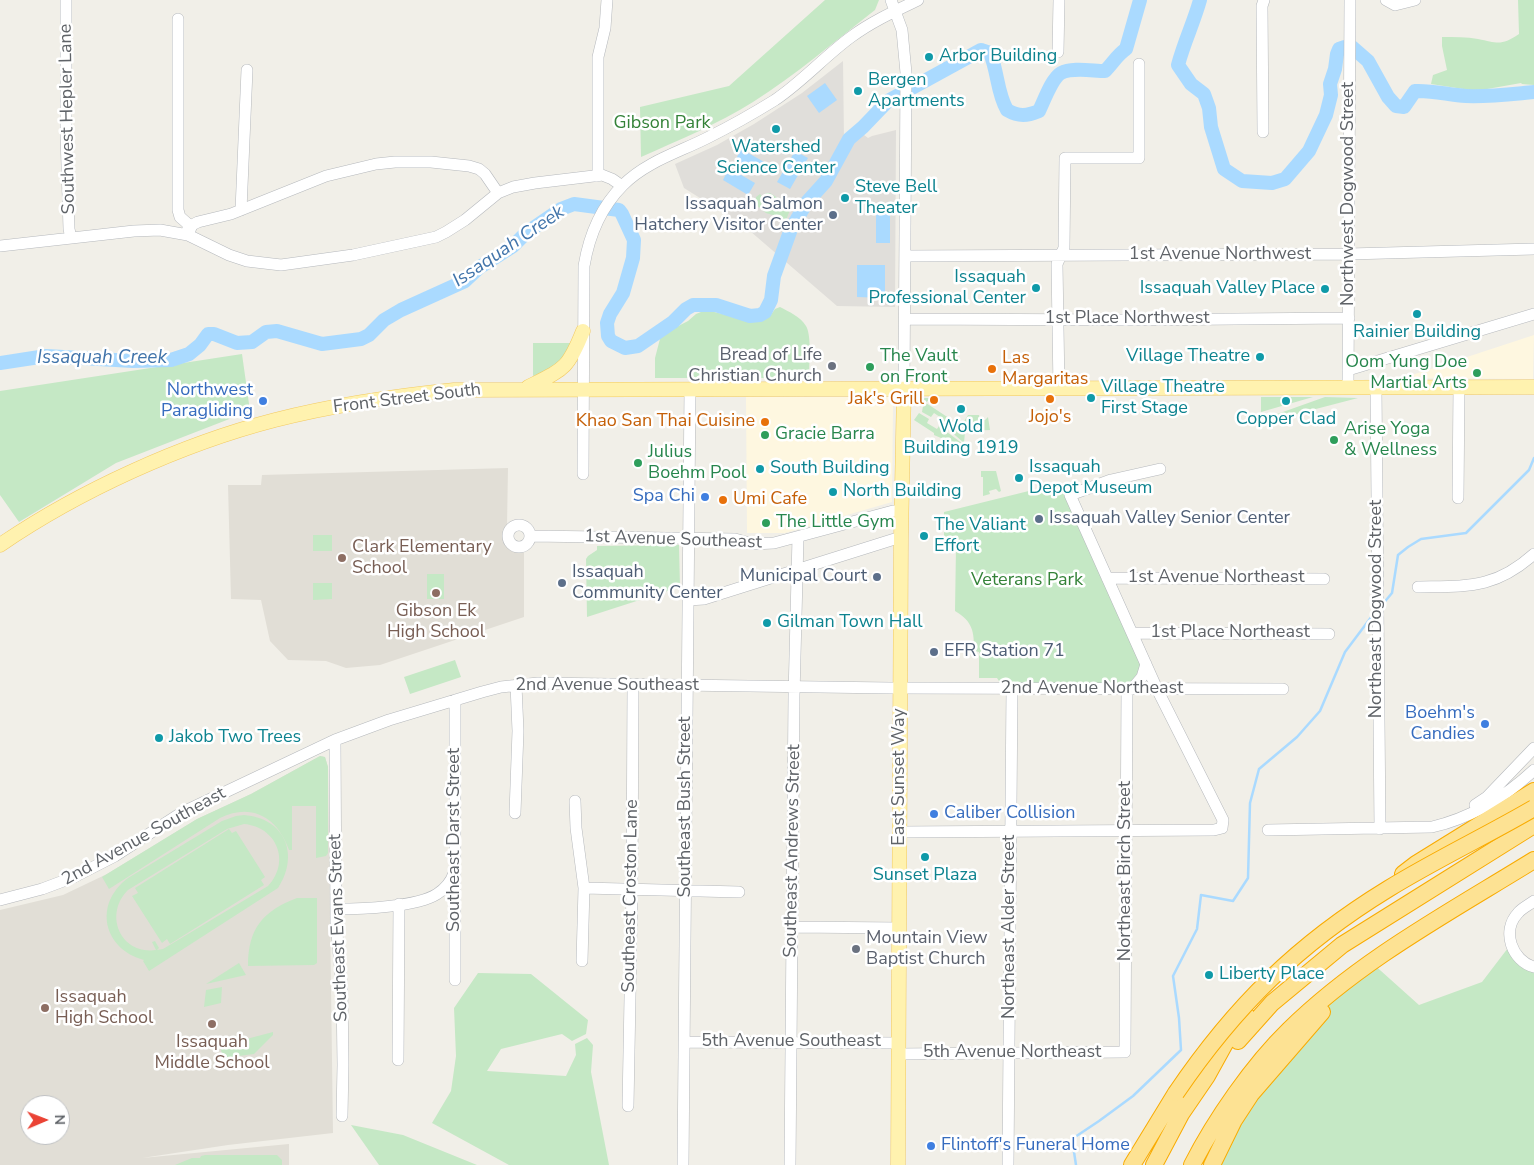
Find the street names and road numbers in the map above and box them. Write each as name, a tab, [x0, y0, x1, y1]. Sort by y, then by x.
street label: Southwest Hepler Lane	[56, 24, 80, 214]
street label: Northwest Dogwood Street	[1338, 82, 1360, 306]
street label: 1st Avenue Northwest	[1129, 244, 1311, 266]
street label: 1st Place Northwest	[1044, 308, 1210, 330]
street label: Front Street South	[332, 379, 482, 419]
street label: Northeast Dogwood Street	[1366, 500, 1388, 718]
street label: 1st Avenue Southeast	[584, 526, 762, 554]
street label: 1st Avenue Northeast	[1128, 567, 1304, 589]
street label: 1st Place Northeast	[1150, 622, 1310, 644]
street label: 2nd Avenue Southeast	[515, 675, 699, 697]
street label: 2nd Avenue Northeast	[1001, 678, 1183, 700]
street label: East Sunset Way	[889, 708, 911, 846]
street label: Southeast Bush Street	[675, 716, 697, 898]
street label: Southeast Andrews Street	[780, 744, 806, 958]
street label: Southeast Darst Street	[444, 748, 466, 932]
street label: Northeast Birch Street	[1115, 781, 1137, 961]
street label: 2nd Avenue Southeast	[58, 783, 230, 891]
street label: Southeast Croston Lane	[619, 799, 643, 993]
street label: Southeast Evans Street	[325, 834, 353, 1022]
street label: Northeast Alder Street	[999, 835, 1021, 1019]
street label: 5th Avenue Southeast	[701, 1031, 881, 1053]
street label: 5th Avenue Northeast	[923, 1042, 1101, 1064]

